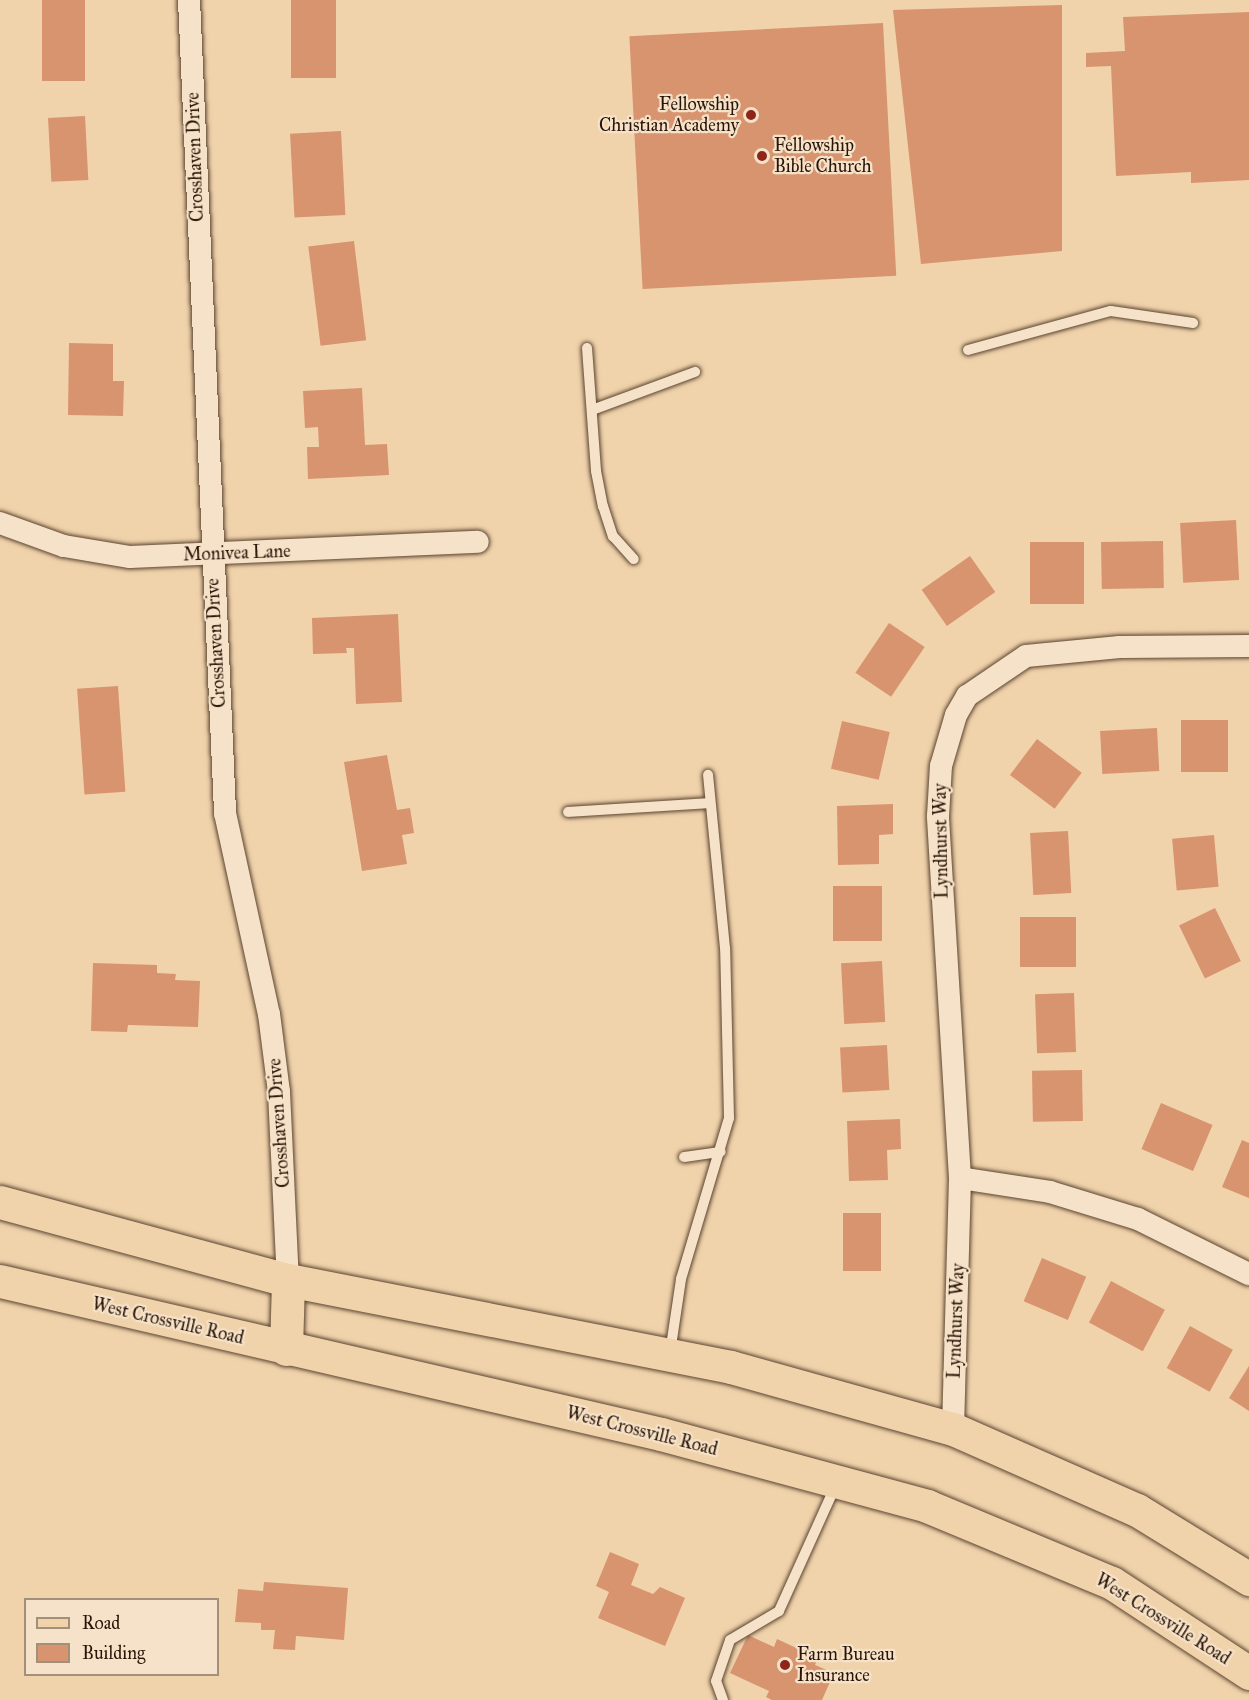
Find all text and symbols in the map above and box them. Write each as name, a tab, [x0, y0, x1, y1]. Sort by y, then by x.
street label: Crosshaven Drive	[182, 92, 208, 222]
place label: Fellowship Christian Academy	[599, 94, 739, 136]
marker: Fellowship Christian Academy	[744, 108, 758, 122]
place label: Fellowship Bible Church	[774, 135, 872, 178]
marker: Fellowship Bible Church	[755, 149, 769, 163]
street label: Monivea Lane	[183, 540, 291, 566]
street label: Crosshaven Drive	[202, 578, 230, 708]
street label: Lyndhurst Way	[929, 783, 953, 899]
street label: Crosshaven Drive	[264, 1057, 294, 1189]
street label: Lyndhurst Way	[943, 1263, 969, 1379]
street label: West Crossville Road	[90, 1293, 246, 1349]
street label: West Crossville Road	[564, 1402, 720, 1460]
street label: West Crossville Road	[1092, 1569, 1234, 1669]
legend	[24, 1598, 219, 1676]
text: Road	[82, 1612, 120, 1634]
text: Building	[82, 1642, 145, 1664]
place label: Farm Bureau Insurance	[797, 1644, 894, 1686]
marker: Farm Bureau Insurance	[778, 1658, 792, 1672]

